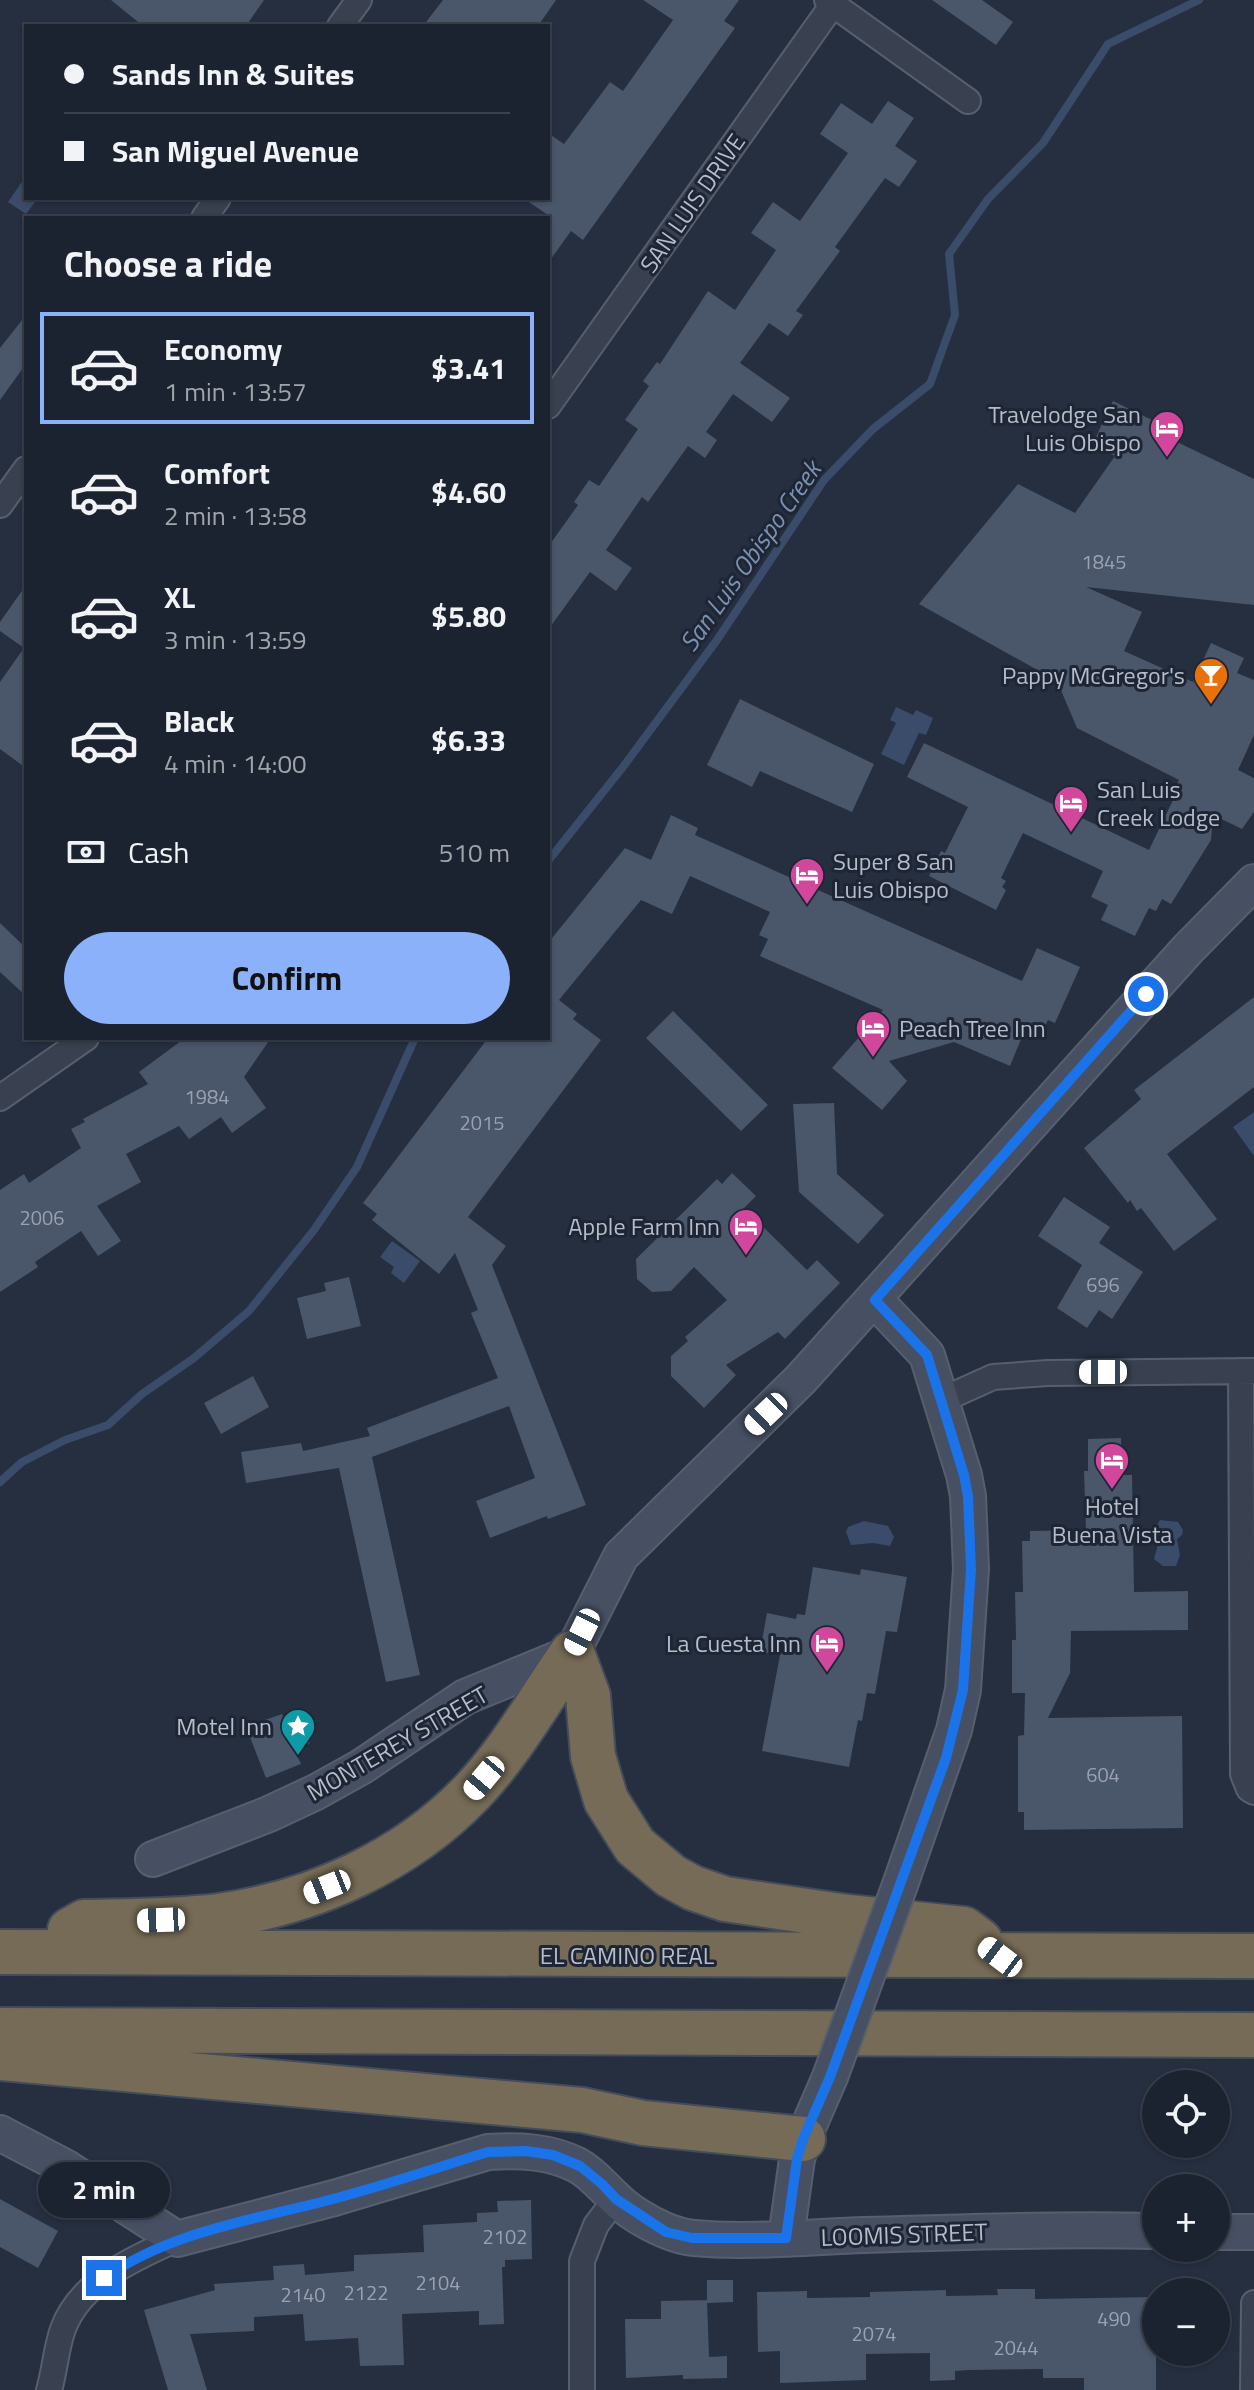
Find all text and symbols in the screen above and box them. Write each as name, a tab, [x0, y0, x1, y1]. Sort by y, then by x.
text: Sands Inn & Suites	[112, 51, 355, 97]
street label: SAN LUIS DRIVE	[631, 126, 753, 280]
text: San Miguel Avenue	[112, 128, 359, 174]
text: Choose a ride	[64, 236, 272, 291]
text: Economy	[164, 326, 282, 372]
icon: car	[68, 332, 140, 404]
text: $3.41	[431, 345, 506, 391]
text: 1 min · 13:57	[164, 372, 307, 411]
place label: Travelodge San Luis Obispo	[988, 396, 1141, 460]
hotel icon: Travelodge San Luis Obispo	[1148, 409, 1186, 459]
text: Comfort	[164, 450, 270, 496]
water label: San Luis Obispo Creek	[670, 450, 832, 659]
icon: car	[68, 456, 140, 528]
text: $4.60	[431, 469, 506, 515]
text: 2 min · 13:58	[164, 496, 307, 535]
house number: 1845	[1082, 546, 1126, 577]
text: XL	[164, 574, 195, 620]
icon: car	[68, 580, 140, 652]
text: $5.80	[431, 593, 506, 639]
text: 3 min · 13:59	[164, 620, 307, 659]
bar icon: Pappy McGregor's	[1192, 656, 1230, 706]
place label: Pappy McGregor's	[1002, 657, 1185, 693]
text: Black	[164, 698, 235, 744]
icon: car	[68, 704, 140, 776]
text: $6.33	[431, 717, 506, 763]
text: 4 min · 14:00	[164, 744, 307, 783]
place label: San Luis Creek Lodge	[1097, 771, 1220, 835]
hotel icon: San Luis Creek Lodge	[1052, 784, 1090, 834]
text: Cash	[128, 829, 189, 875]
icon: cash	[64, 830, 108, 874]
text: 510 m	[439, 833, 510, 872]
place label: Super 8 San Luis Obispo	[833, 843, 954, 907]
hotel icon: Super 8 San Luis Obispo	[788, 856, 826, 906]
button: Confirm	[64, 932, 510, 1024]
route start	[1128, 976, 1164, 1012]
hotel icon: Peach Tree Inn	[854, 1009, 892, 1059]
place label: Peach Tree Inn	[899, 1010, 1046, 1046]
house number: 1984	[185, 1081, 229, 1112]
house number: 2015	[460, 1107, 504, 1138]
house number: 2006	[20, 1202, 64, 1233]
hotel icon: Apple Farm Inn	[727, 1207, 765, 1257]
place label: Apple Farm Inn	[568, 1208, 720, 1244]
house number: 696	[1086, 1269, 1120, 1300]
car	[1079, 1360, 1127, 1384]
car	[740, 1389, 792, 1439]
hotel icon: Hotel Buena Vista	[1093, 1441, 1131, 1491]
place label: Hotel Buena Vista	[1052, 1488, 1172, 1552]
car	[561, 1605, 603, 1659]
hotel icon: La Cuesta Inn	[808, 1624, 846, 1674]
place label: La Cuesta Inn	[666, 1625, 801, 1661]
street label: MONTEREY STREET	[300, 1676, 495, 1810]
place icon: Motel Inn	[279, 1707, 317, 1757]
place label: Motel Inn	[176, 1708, 272, 1744]
car	[459, 1752, 509, 1804]
house number: 604	[1086, 1759, 1120, 1790]
car	[300, 1867, 354, 1907]
car	[137, 1907, 185, 1933]
car	[974, 1933, 1026, 1981]
street label: EL CAMINO REAL	[540, 1937, 715, 1973]
map controls	[1142, 2070, 1230, 2366]
button: locate	[1142, 2070, 1230, 2158]
callout: 2 min	[38, 2162, 170, 2218]
text: 2 min	[72, 2170, 136, 2209]
button: +	[1142, 2174, 1230, 2262]
street label: LOOMIS STREET	[820, 2213, 988, 2255]
house number: 2102	[483, 2221, 527, 2252]
route end	[86, 2260, 122, 2296]
house number: 2104	[416, 2267, 460, 2298]
house number: 2122	[344, 2277, 388, 2308]
button: −	[1142, 2278, 1230, 2366]
house number: 2140	[281, 2279, 325, 2310]
house number: 490	[1097, 2303, 1131, 2334]
house number: 2074	[852, 2318, 896, 2349]
house number: 2044	[994, 2332, 1038, 2363]

